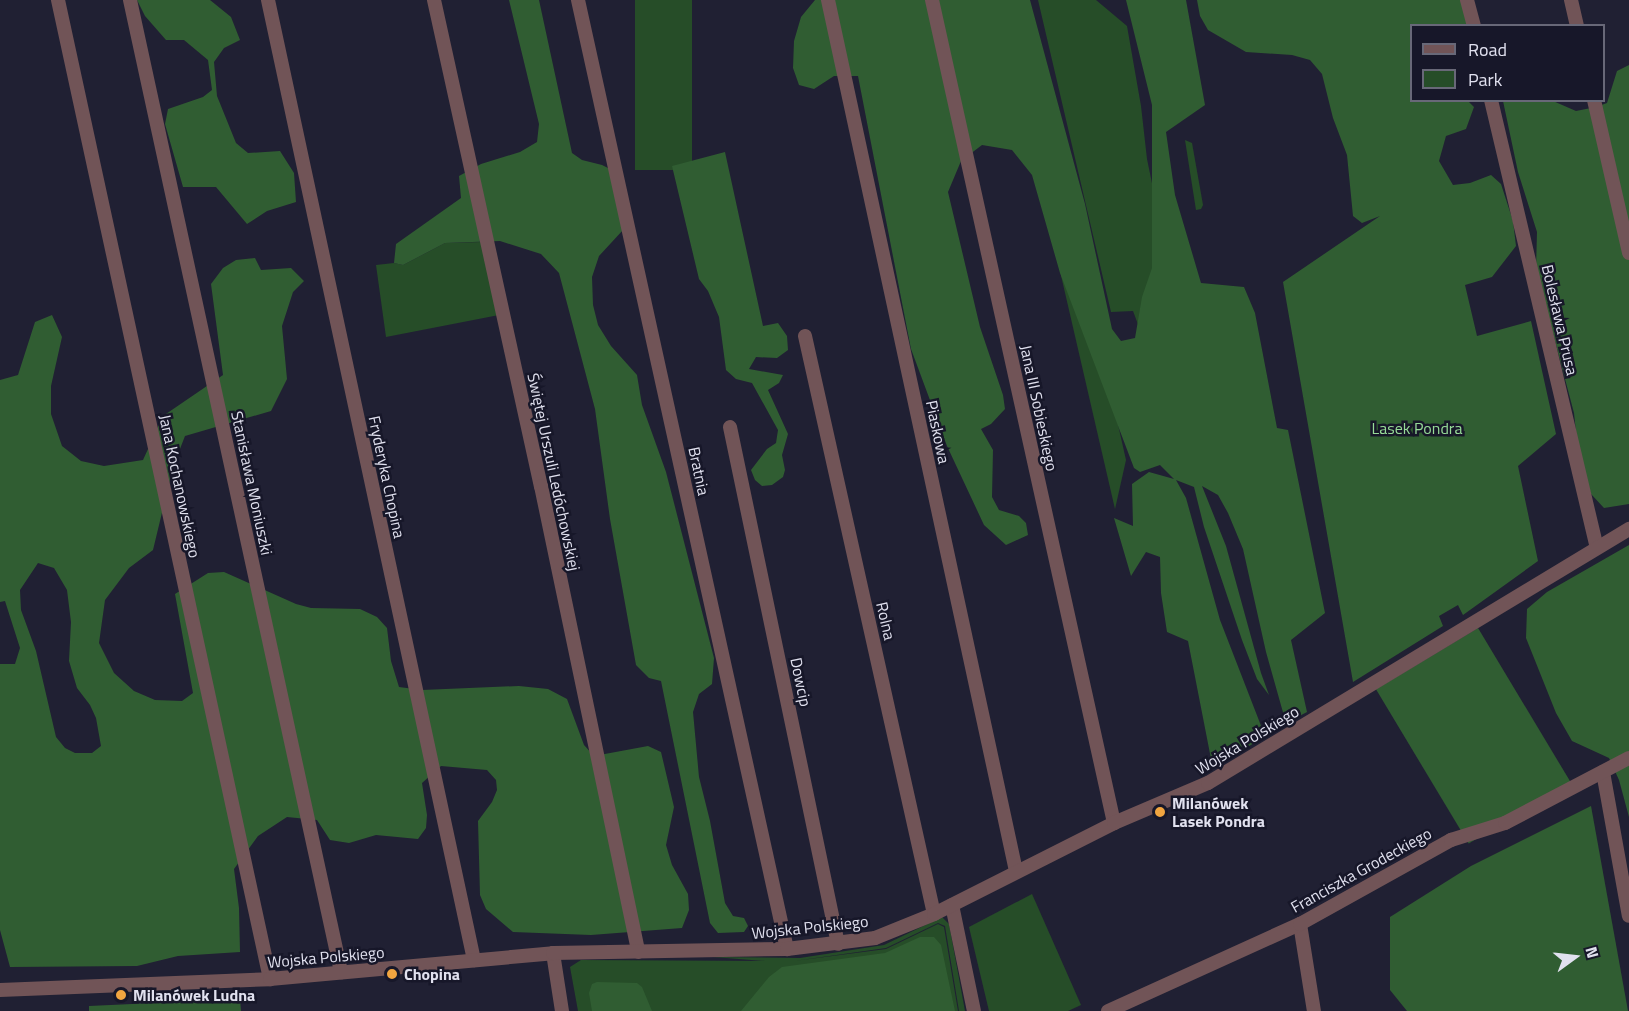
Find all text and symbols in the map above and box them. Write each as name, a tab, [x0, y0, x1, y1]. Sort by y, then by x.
legend	[1410, 24, 1605, 102]
text: Road	[1468, 36, 1507, 63]
text: Park	[1468, 66, 1502, 93]
street label: Bolesława Prusa	[1538, 263, 1582, 377]
street label: Jana III Sobieskiego	[1016, 343, 1062, 473]
street label: Świętej Urszuli Ledóchowskiej	[524, 371, 584, 573]
street label: Piaskowa	[922, 399, 954, 465]
street label: Stanisława Moniuszki	[227, 409, 277, 557]
street label: Jana Kochanowskiego	[155, 413, 205, 559]
street label: Fryderyka Chopina	[365, 414, 409, 540]
park label: Lasek Pondra	[1372, 418, 1462, 438]
street label: Bratnia	[685, 445, 713, 497]
street label: Rolna	[872, 600, 900, 642]
street label: Dowcip	[786, 656, 816, 708]
street label: Wojska Polskiego	[1192, 702, 1302, 778]
place label: Milanówek Lasek Pondra	[1172, 793, 1265, 831]
marker: Milanówek Lasek Pondra	[1153, 805, 1167, 819]
street label: Franciszka Grodeckiego	[1287, 823, 1435, 917]
street label: Wojska Polskiego	[751, 911, 869, 943]
north arrow	[1545, 927, 1605, 987]
street label: Wojska Polskiego	[267, 942, 385, 972]
text: N	[1579, 944, 1605, 961]
place label: Chopina	[404, 964, 460, 984]
marker: Chopina	[385, 967, 399, 981]
place label: Milanówek Ludna	[133, 985, 255, 1005]
marker: Milanówek Ludna	[114, 988, 128, 1002]

